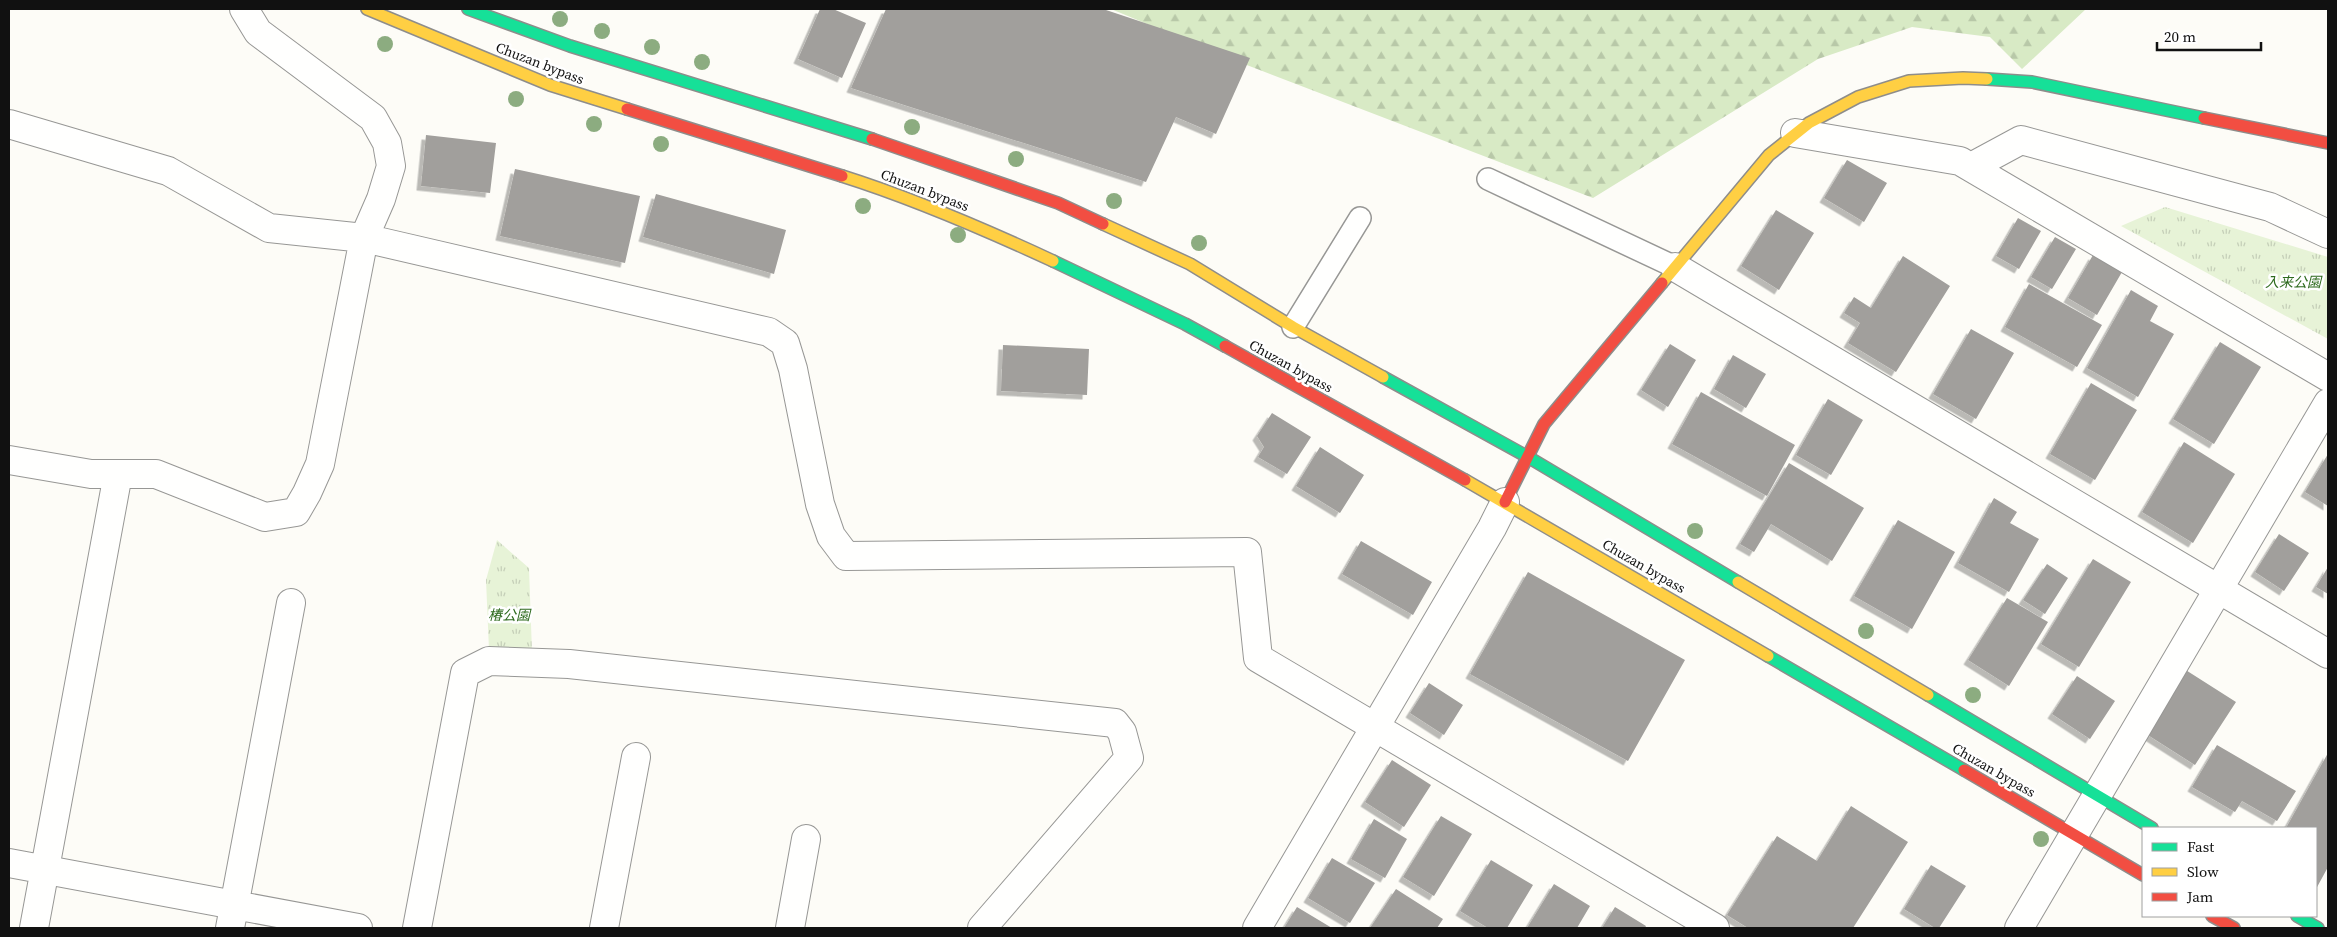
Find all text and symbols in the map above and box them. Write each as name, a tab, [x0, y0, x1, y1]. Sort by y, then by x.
scale bar	[2157, 20, 2261, 52]
text: 20 m	[2164, 26, 2196, 47]
street label: Chuzan bypass	[493, 37, 587, 89]
street label: Chuzan bypass	[878, 164, 972, 216]
park label: 入来公園	[2265, 272, 2323, 292]
street label: Chuzan bypass	[1245, 335, 1337, 397]
street label: Chuzan bypass	[1599, 534, 1689, 598]
park label: 椿公園	[488, 605, 532, 625]
street label: Chuzan bypass	[1949, 738, 2039, 802]
legend	[2142, 827, 2317, 917]
text: Fast	[2187, 836, 2214, 857]
text: Slow	[2187, 861, 2219, 882]
text: Jam	[2186, 886, 2214, 907]

